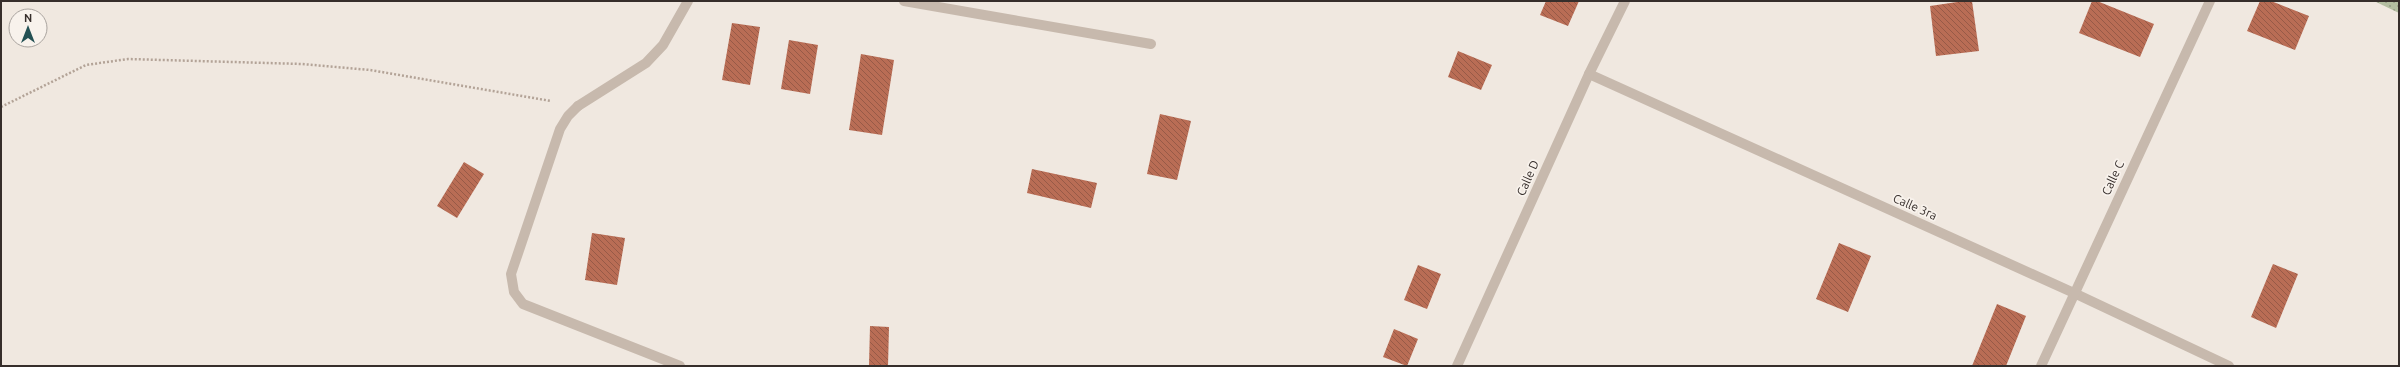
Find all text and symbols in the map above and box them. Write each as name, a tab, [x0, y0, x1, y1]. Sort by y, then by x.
north arrow	[8, 8, 48, 48]
text: N	[24, 12, 32, 24]
street label: Calle D	[1514, 158, 1541, 198]
street label: Calle C	[2099, 158, 2126, 197]
street label: Calle 3ra	[1891, 191, 1939, 222]

